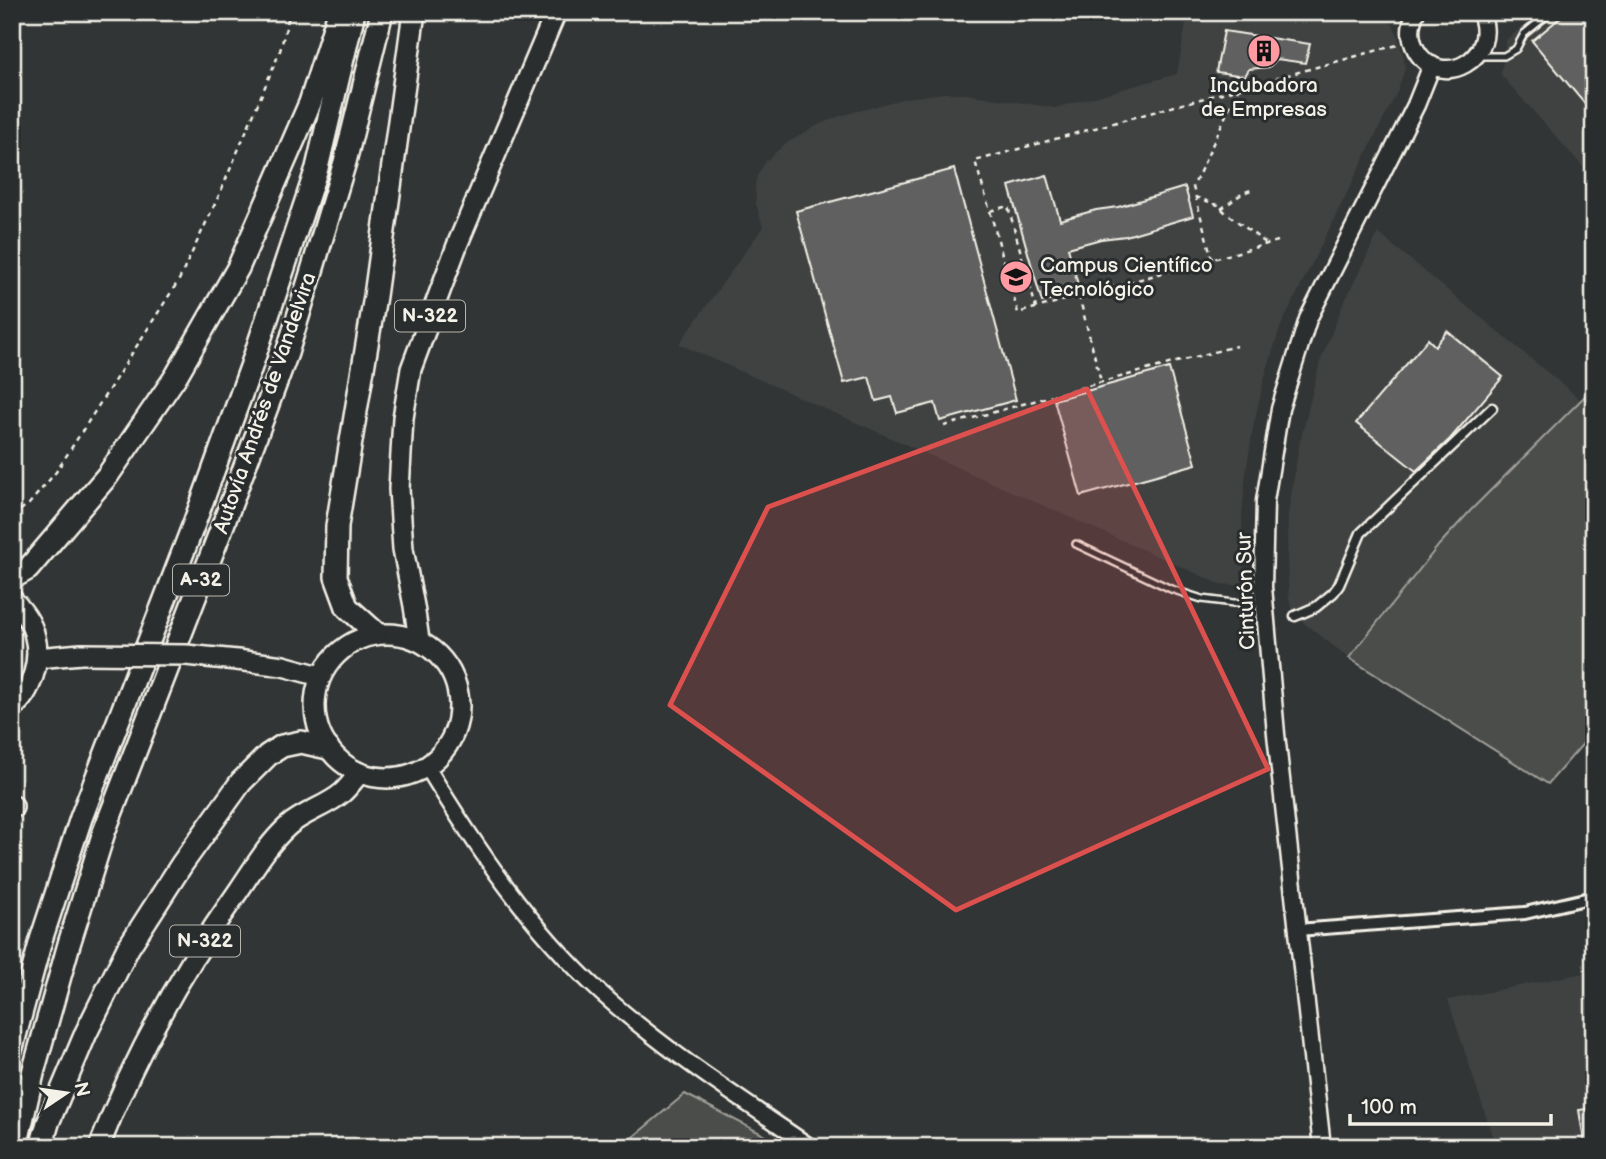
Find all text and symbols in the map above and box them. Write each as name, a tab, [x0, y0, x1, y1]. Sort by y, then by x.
building icon: Incubadora de Empresas	[1245, 32, 1283, 70]
place label: Incubadora de Empresas	[1201, 73, 1327, 122]
place label: Campus Científico Tecnológico	[1040, 253, 1213, 302]
school or university icon: Campus Científico Tecnológico	[997, 258, 1035, 296]
street label: Autovía Andrés de Vandelvira	[208, 269, 322, 537]
road number: N-322	[395, 300, 465, 332]
street label: Cinturón Sur	[1231, 531, 1261, 650]
road number: A-32	[173, 565, 229, 596]
road number: N-322	[170, 925, 240, 956]
north arrow	[32, 1058, 102, 1128]
text: N	[68, 1080, 94, 1099]
scale bar	[1350, 1082, 1552, 1126]
text: 100 m	[1361, 1095, 1417, 1120]

